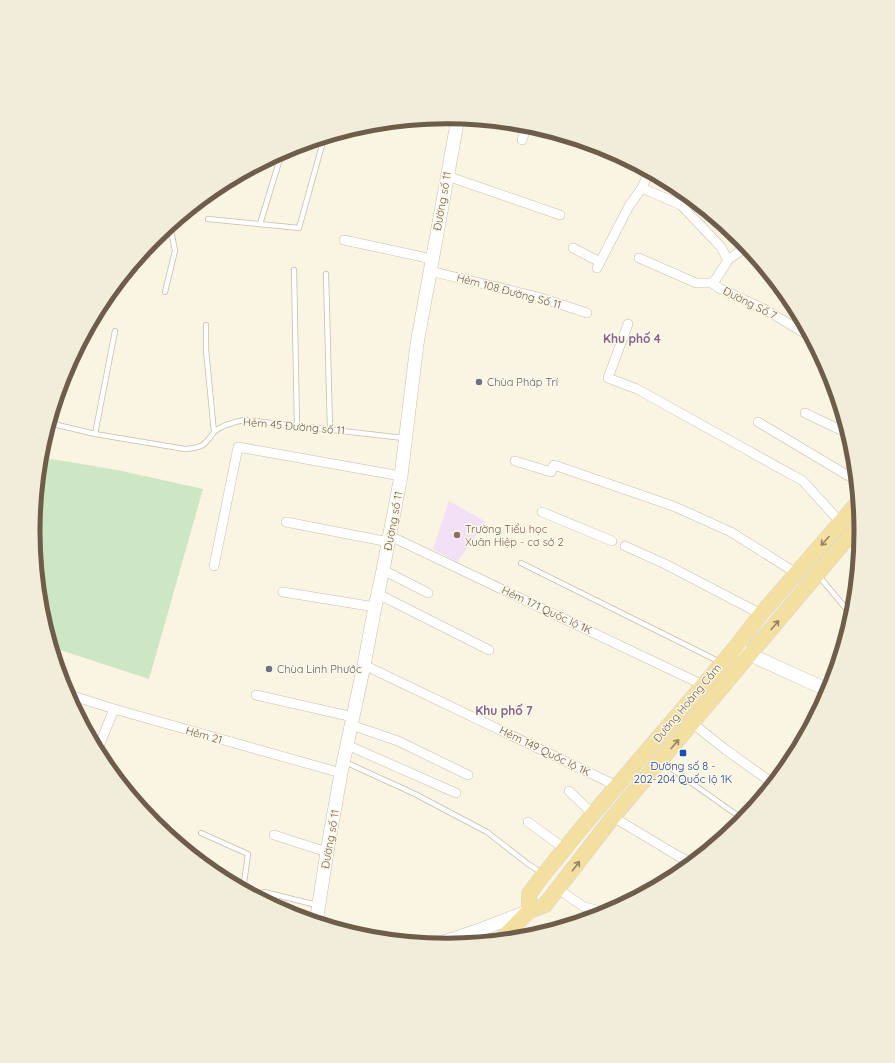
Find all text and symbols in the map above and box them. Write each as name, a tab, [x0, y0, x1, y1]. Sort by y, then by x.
street label: Đường số 11	[430, 170, 454, 232]
street label: Hẻm 108 Đường Số 11	[455, 270, 563, 312]
street label: Đường Số 7	[721, 283, 780, 323]
district label: Khu phố 4	[603, 331, 661, 346]
place label: Chùa Pháp Trí	[487, 375, 559, 389]
marker: Chùa Pháp Trí	[474, 377, 484, 387]
street label: Hẻm 45 Đường số 11	[243, 415, 345, 437]
street label: Đường số 11	[380, 490, 406, 552]
place label: Trường Tiểu học Xuân Hiệp - cơ sở 2	[465, 522, 564, 549]
marker: Trường Tiểu học Xuân Hiệp - cơ sở 2	[452, 530, 462, 540]
one-way arrow	[820, 536, 829, 546]
street label: Hẻm 171 Quốc lộ 1K	[500, 583, 594, 637]
one-way arrow	[770, 620, 779, 631]
street label: Đường Hoàng Cầm	[650, 661, 724, 745]
place label: Chùa Linh Phước	[277, 662, 362, 676]
marker: Chùa Linh Phước	[264, 664, 274, 674]
district label: Khu phố 7	[475, 703, 533, 718]
street label: Hẻm 21	[184, 723, 224, 747]
street label: Hẻm 149 Quốc lộ 1K	[497, 723, 593, 779]
one-way arrow	[671, 738, 680, 749]
marker: Đường số 8 - 202-204 Quốc lộ 1K	[678, 748, 688, 758]
place label: Đường số 8 - 202-204 Quốc lộ 1K	[634, 759, 732, 786]
street label: Đường số 11	[318, 808, 342, 870]
one-way arrow	[571, 861, 580, 872]

